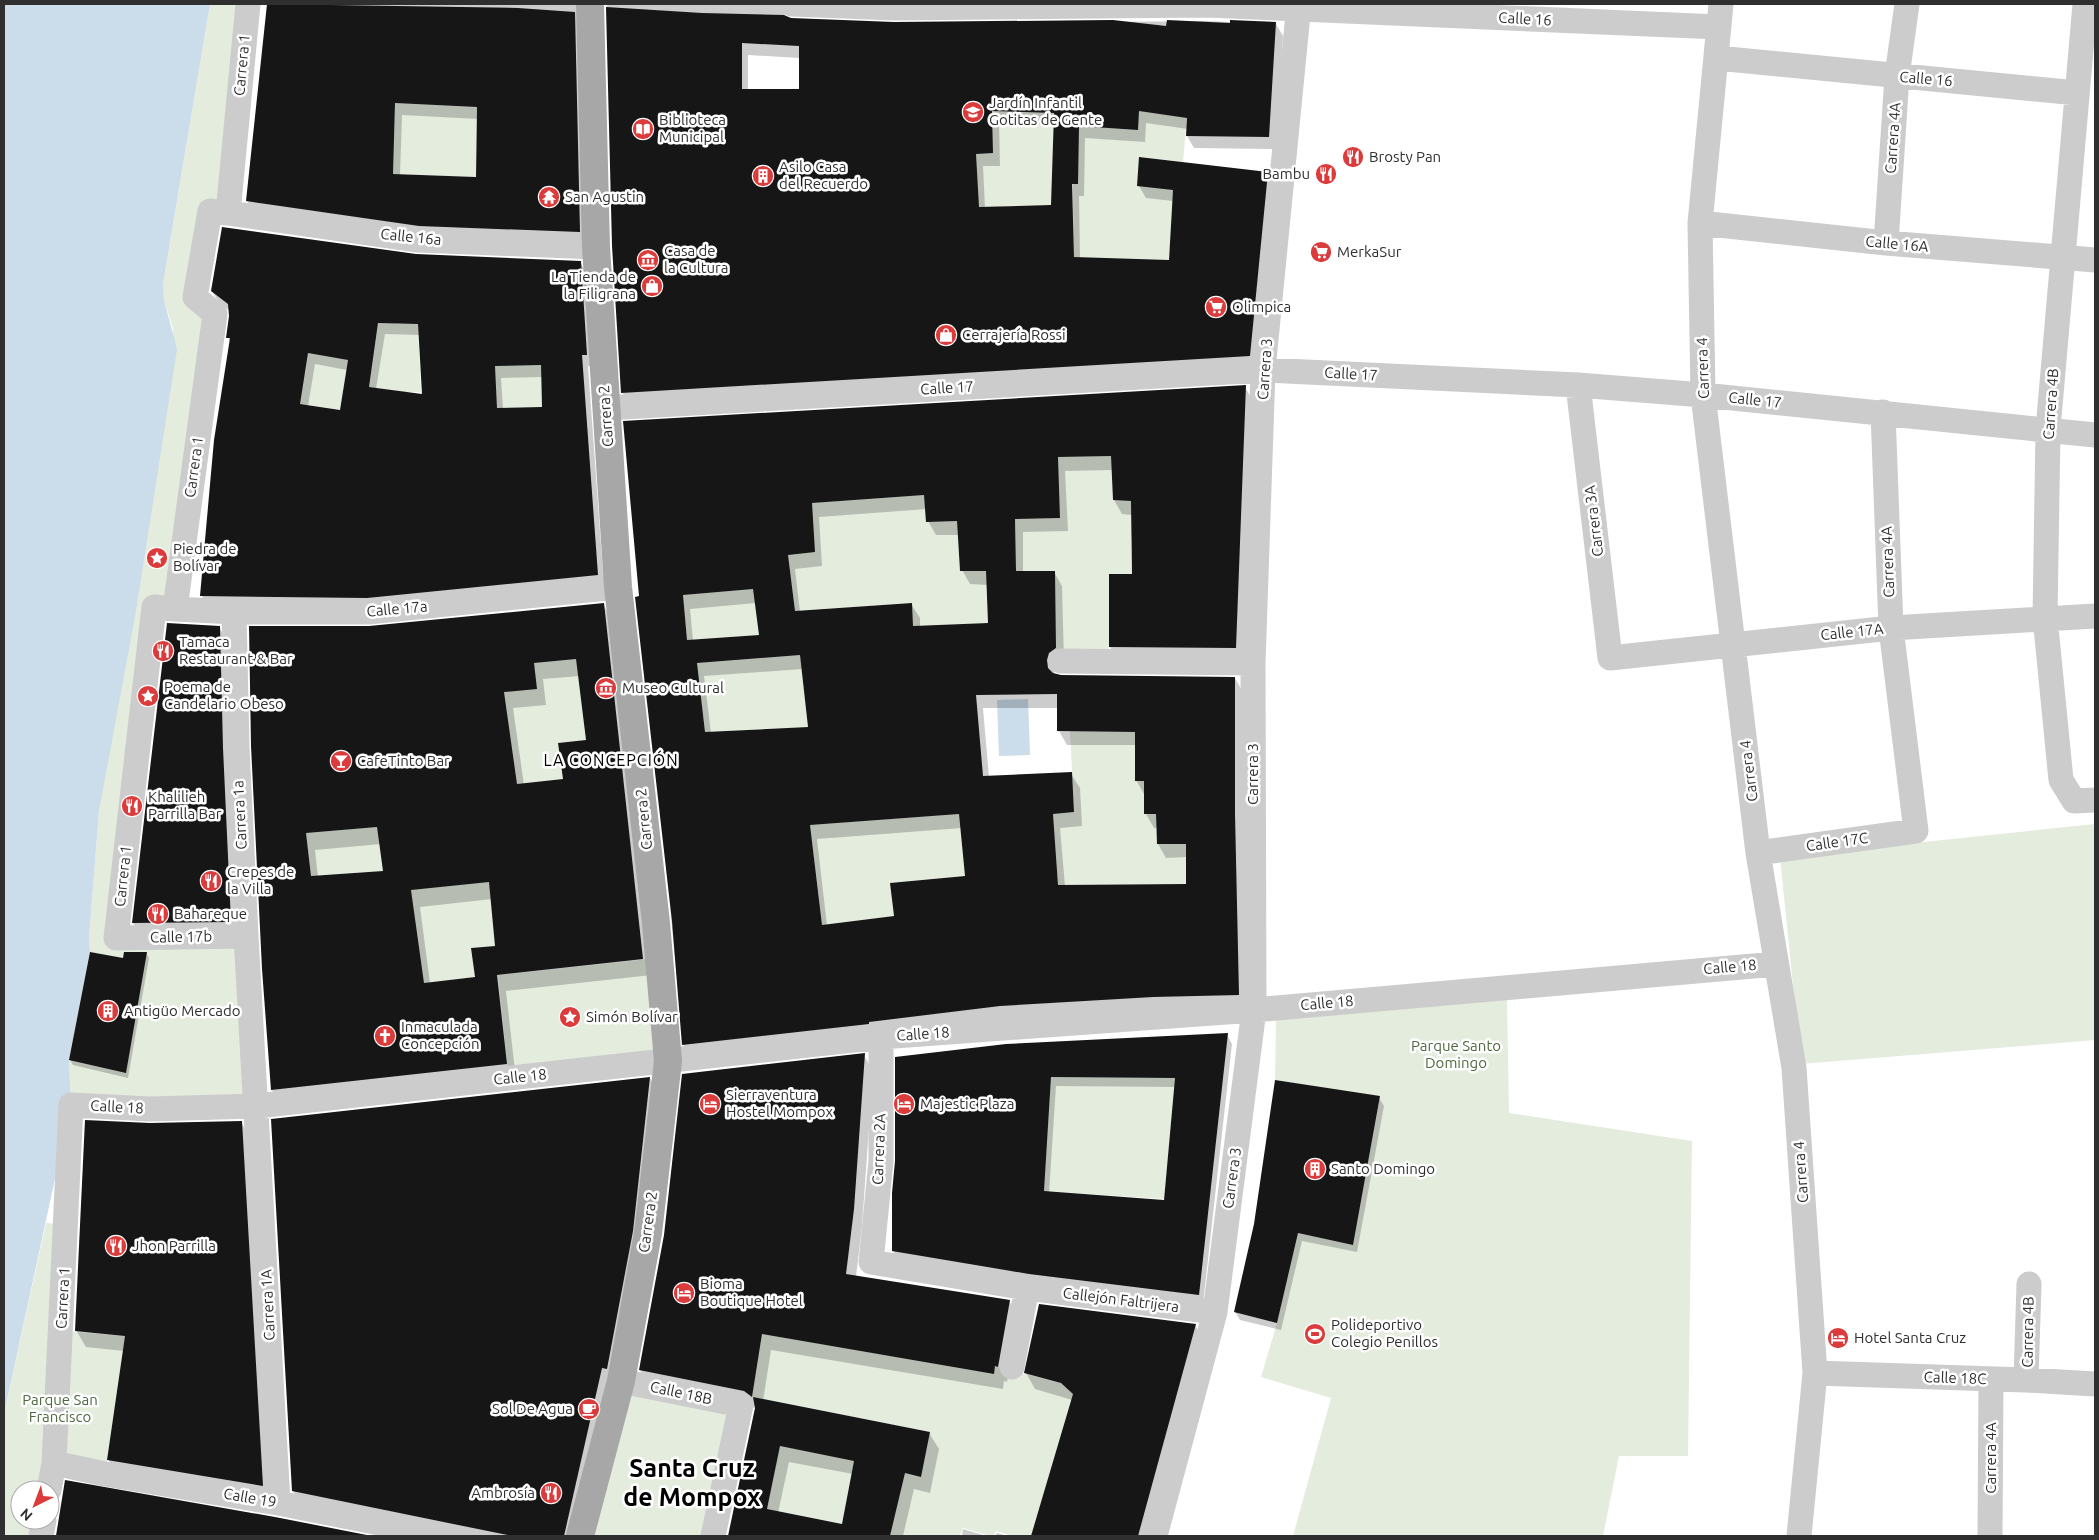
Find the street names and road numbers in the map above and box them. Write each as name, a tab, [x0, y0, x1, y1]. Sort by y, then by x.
street label: Calle 16	[1498, 9, 1552, 28]
street label: Carrera 1	[230, 33, 253, 97]
street label: Calle 16	[1899, 68, 1953, 89]
street label: Carrera 4A	[1882, 101, 1903, 174]
street label: Calle 16a	[380, 225, 442, 248]
street label: Calle 16A	[1865, 232, 1929, 255]
street label: Carrera 4	[1693, 337, 1712, 399]
street label: Carrera 3	[1254, 338, 1275, 400]
street label: Calle 17	[1324, 364, 1378, 383]
street label: Carrera 4B	[2040, 368, 2061, 440]
street label: Calle 17	[920, 378, 974, 397]
street label: Carrera 2	[595, 385, 616, 447]
street label: Calle 17	[1728, 388, 1783, 411]
street label: Carrera 1	[181, 435, 206, 499]
street label: Carrera 3A	[1581, 484, 1606, 558]
street label: Carrera 4A	[1878, 526, 1897, 598]
street label: Calle 17a	[366, 597, 428, 620]
street label: Calle 17A	[1820, 620, 1884, 643]
street label: Carrera 4	[1736, 739, 1761, 803]
street label: Carrera 3	[1244, 743, 1261, 805]
street label: Carrera 1a	[229, 780, 250, 850]
street label: Carrera 2	[632, 787, 655, 851]
street label: Calle 17C	[1805, 829, 1869, 854]
street label: Carrera 1	[111, 844, 134, 908]
street label: Calle 17b	[150, 927, 212, 946]
street label: Calle 18	[1703, 956, 1757, 977]
street label: Calle 18	[1300, 992, 1354, 1013]
street label: Calle 18	[896, 1023, 950, 1044]
street label: Calle 18	[492, 1065, 547, 1088]
street label: Calle 18	[90, 1097, 144, 1116]
street label: Carrera 2A	[869, 1113, 888, 1185]
street label: Carrera 4	[1790, 1141, 1811, 1203]
street label: Carrera 3	[1219, 1146, 1244, 1210]
street label: Carrera 2	[635, 1190, 660, 1254]
street label: Carrera 1	[52, 1267, 73, 1329]
street label: Carrera 1A	[257, 1269, 278, 1341]
street label: Callejón Faltrijera	[1062, 1284, 1180, 1315]
street label: Carrera 4B	[2018, 1296, 2037, 1368]
street label: Calle 18C	[1923, 1368, 1987, 1387]
street label: Calle 18B	[649, 1378, 714, 1407]
street label: Carrera 4A	[1982, 1422, 1999, 1494]
street label: Calle 19	[222, 1484, 278, 1511]

